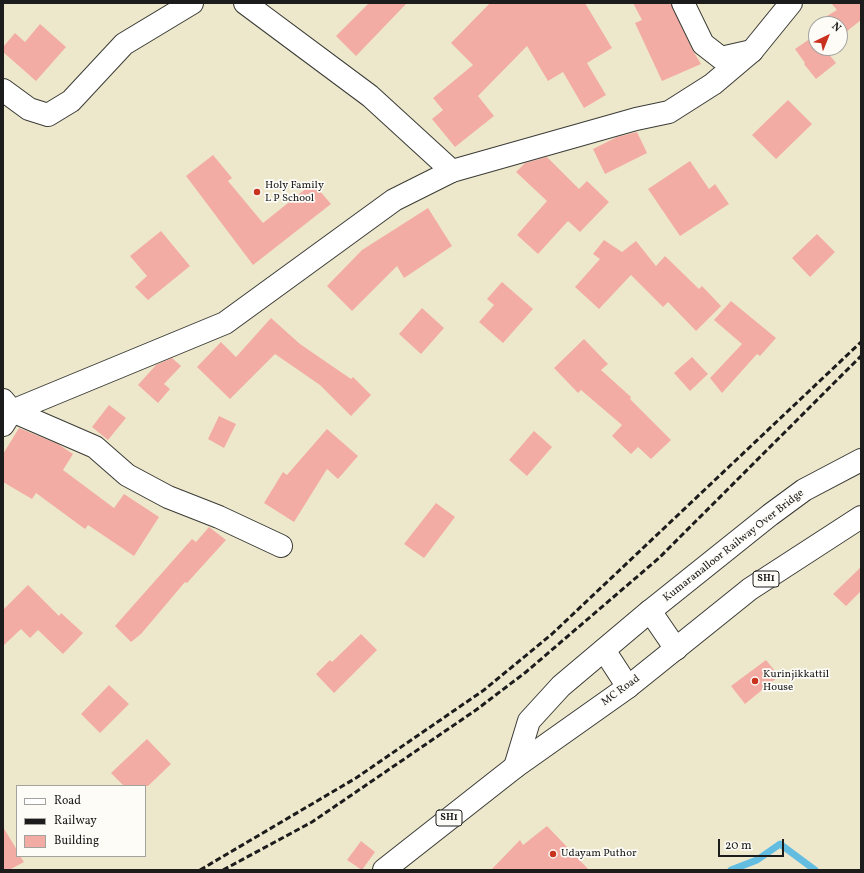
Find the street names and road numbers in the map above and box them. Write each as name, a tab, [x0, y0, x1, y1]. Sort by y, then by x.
street label: Kumaranalloor Railway Over Bridge	[661, 487, 807, 605]
road number: SH1	[753, 571, 779, 587]
street label: MC Road	[599, 673, 643, 709]
road number: SH1	[436, 810, 462, 826]

